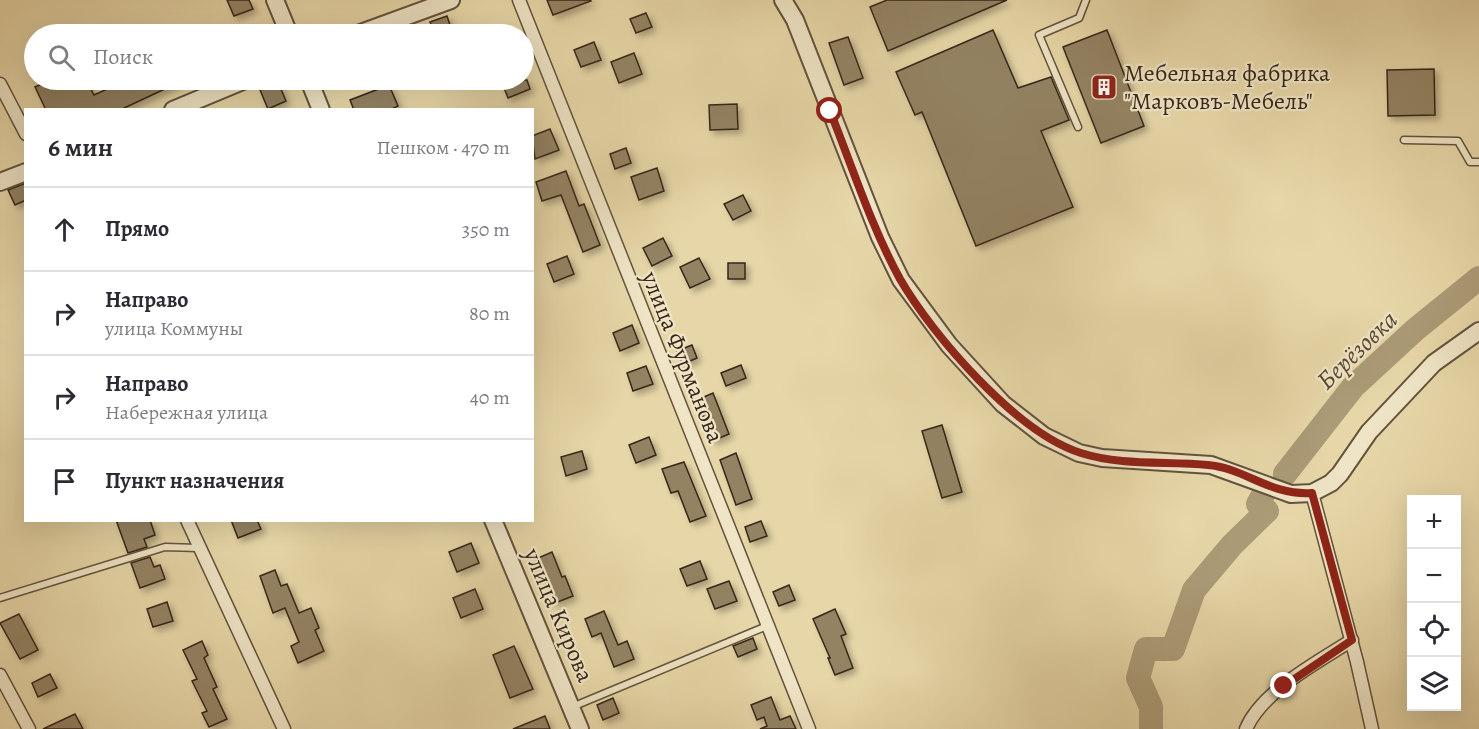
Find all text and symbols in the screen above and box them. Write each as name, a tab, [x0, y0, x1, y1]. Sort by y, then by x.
search box	[24, 24, 534, 90]
icon: search	[45, 41, 78, 74]
text: Поиск	[93, 42, 153, 72]
place label: Мебельная фабрика "Марковъ-Мебель"	[1124, 57, 1330, 117]
building icon: Мебельная фабрика "Марковъ-Мебель"	[1089, 72, 1119, 102]
route start	[816, 97, 842, 123]
text: 6 мин	[48, 130, 113, 165]
text: Пешком · 470 m	[377, 134, 510, 161]
icon: ahead	[48, 213, 81, 246]
text: Прямо	[105, 214, 169, 244]
text: 350 m	[462, 216, 510, 243]
street label: улица Фурманова	[634, 266, 732, 447]
text: Направо	[105, 285, 188, 315]
icon: right	[48, 297, 81, 330]
text: 80 m	[469, 300, 510, 327]
water label: Берёзовка	[1309, 303, 1405, 397]
text: улица Коммуны	[105, 315, 243, 342]
text: Направо	[105, 369, 188, 399]
icon: right	[48, 381, 81, 414]
text: 40 m	[470, 384, 510, 411]
text: Набережная улица	[105, 399, 268, 426]
icon: arrive	[48, 465, 81, 498]
text: Пункт назначения	[105, 466, 284, 496]
map controls	[1407, 495, 1461, 711]
button: +	[1407, 495, 1461, 549]
street label: улица Кирова	[516, 542, 602, 687]
button: −	[1407, 549, 1461, 603]
button: locate	[1407, 603, 1461, 657]
button: layers	[1407, 657, 1461, 711]
route end	[1270, 672, 1296, 698]

